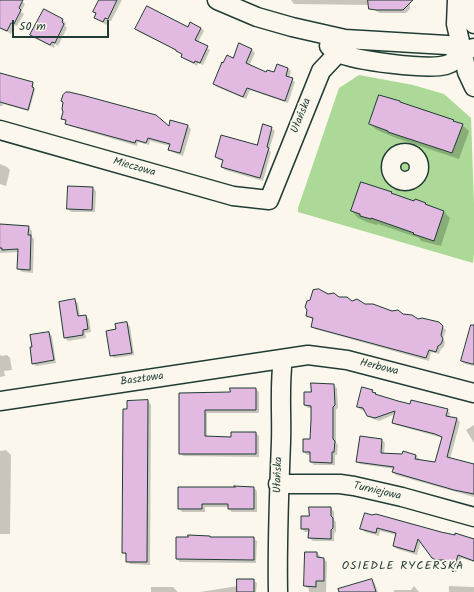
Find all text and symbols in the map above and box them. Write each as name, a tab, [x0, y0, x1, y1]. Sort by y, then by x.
scale bar	[14, 12, 111, 38]
text: 50 m	[19, 17, 46, 36]
street label: Ułańska	[289, 97, 315, 135]
street label: Mieczowa	[111, 156, 157, 180]
street label: Herbowa	[358, 357, 400, 379]
street label: Basztowa	[120, 370, 164, 390]
street label: Ułańska	[272, 456, 286, 494]
street label: Turniejowa	[352, 480, 402, 504]
district label: OSIEDLE RYCERSKA	[342, 560, 464, 574]

